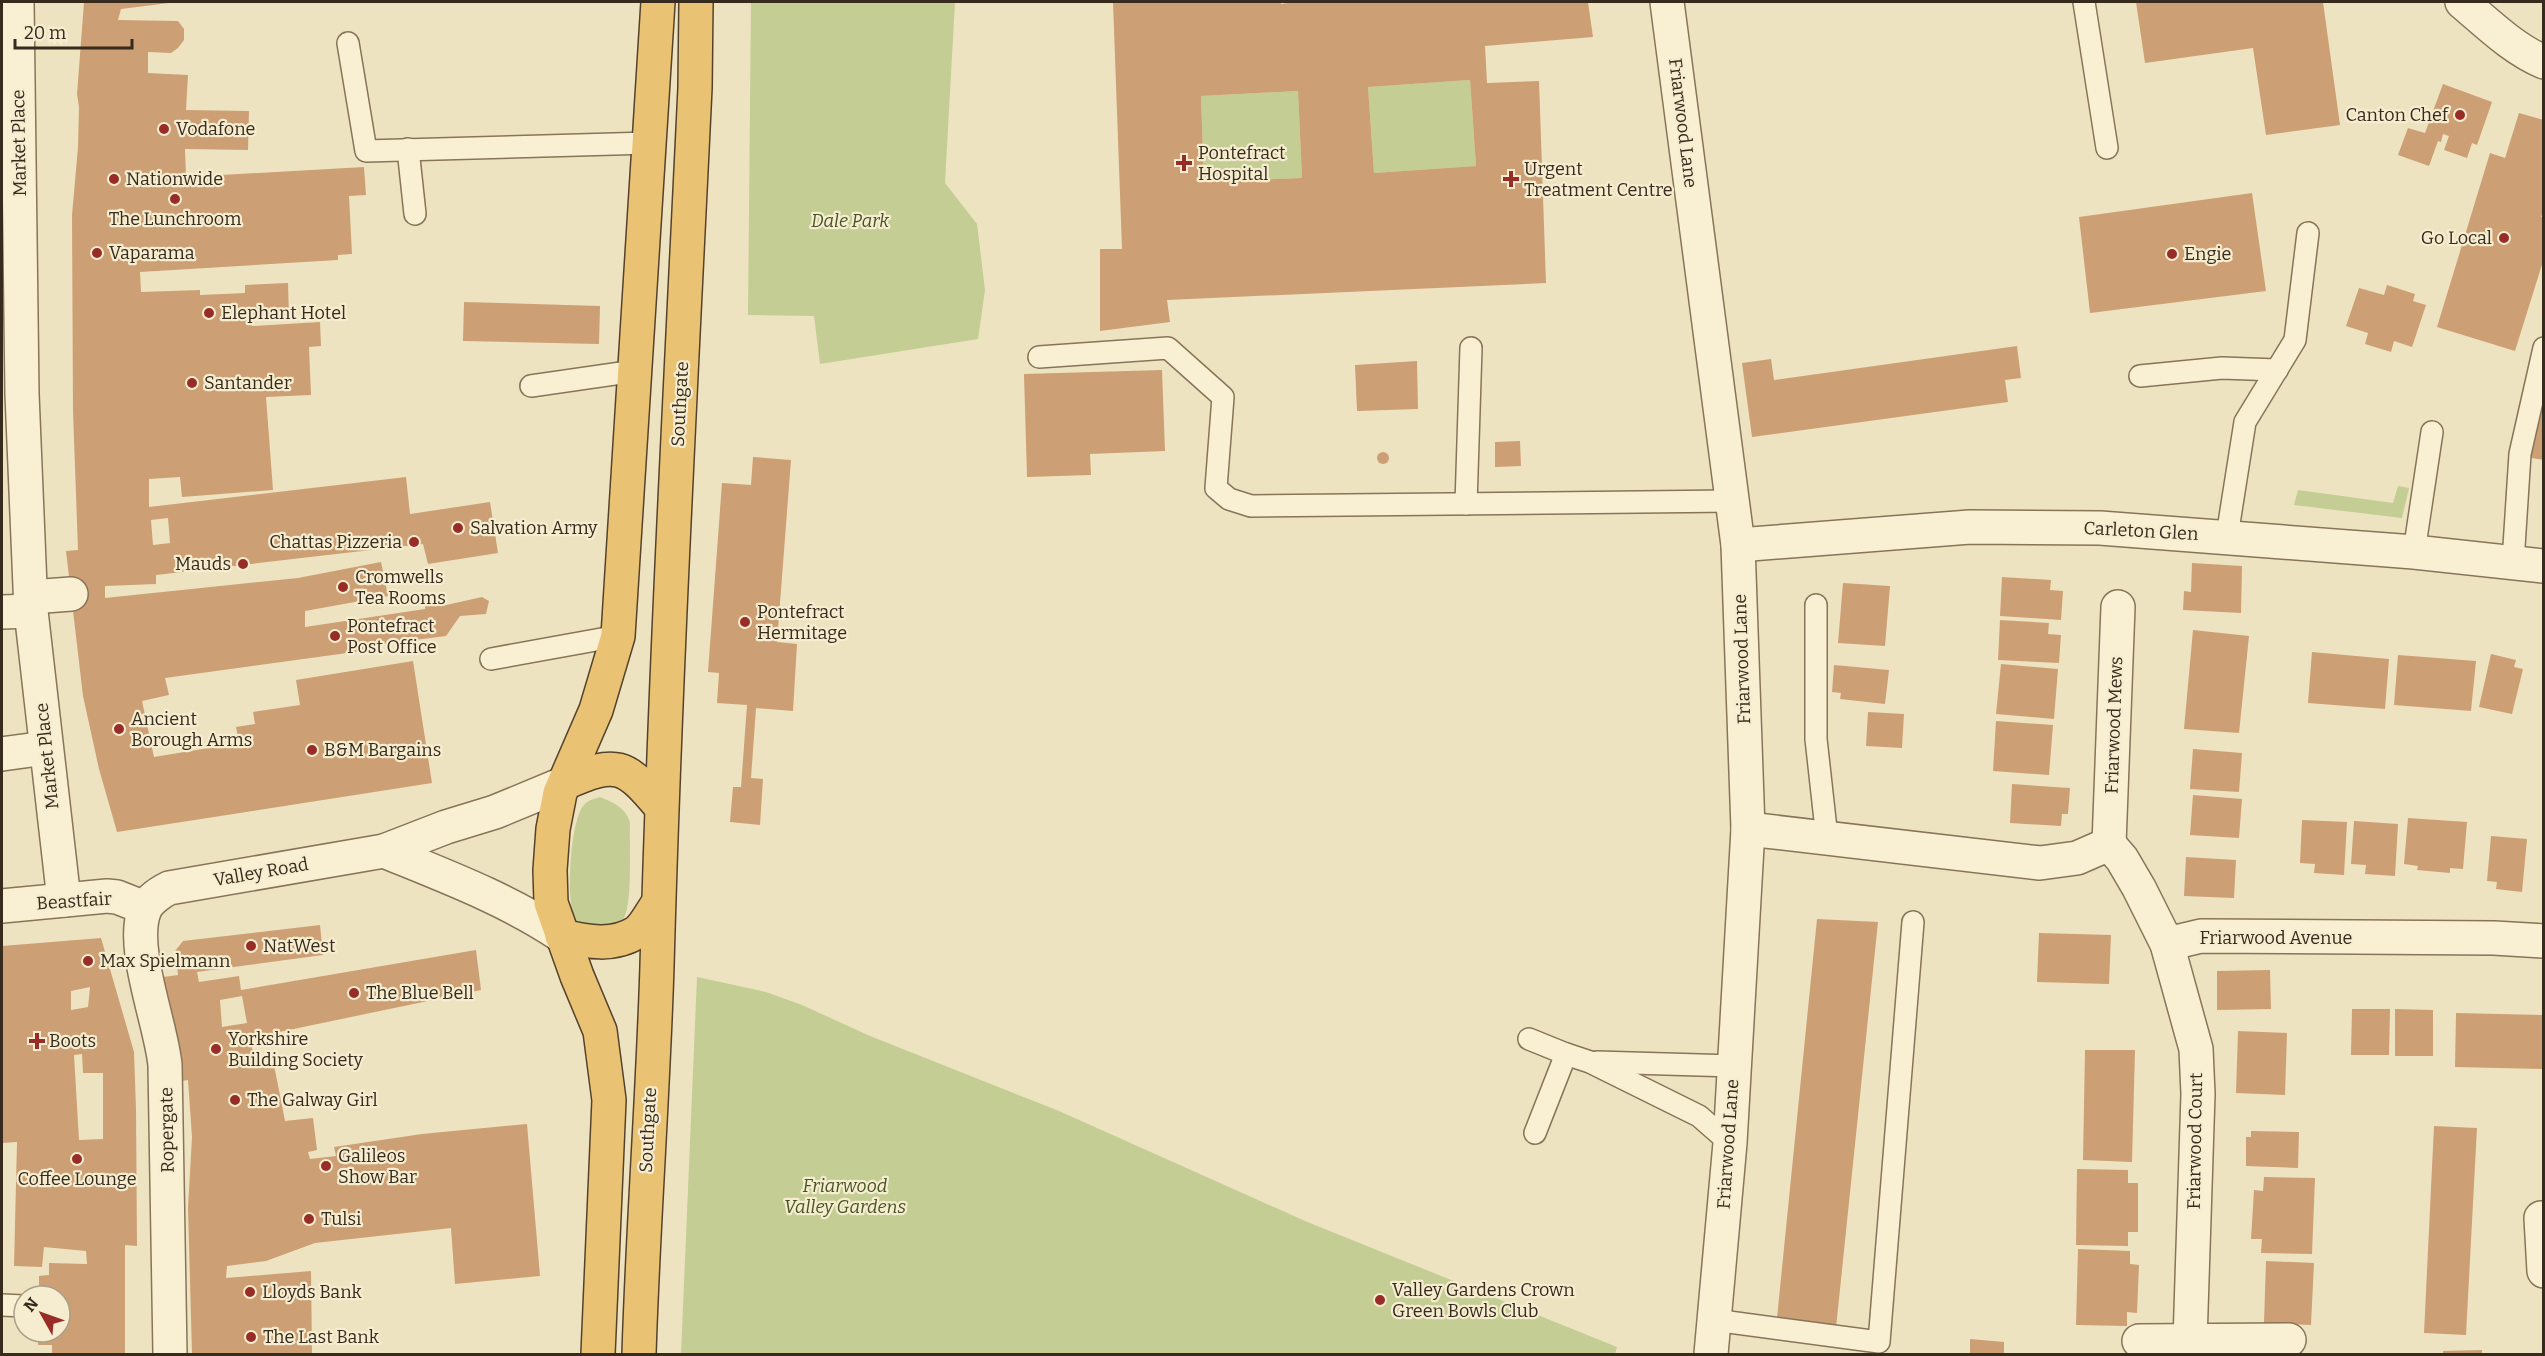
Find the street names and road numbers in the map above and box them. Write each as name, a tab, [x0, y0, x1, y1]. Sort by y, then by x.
street label: Friarwood Lane	[1664, 57, 1702, 189]
street label: Market Place	[7, 89, 31, 197]
street label: Southgate	[667, 361, 693, 447]
street label: Carleton Glen	[2083, 517, 2200, 545]
street label: Friarwood Lane	[1729, 593, 1755, 725]
street label: Friarwood Mews	[2101, 656, 2127, 794]
street label: Market Place	[30, 702, 64, 810]
street label: Valley Road	[212, 853, 311, 891]
street label: Beastfair	[36, 887, 112, 915]
street label: Friarwood Avenue	[2200, 927, 2352, 949]
street label: Friarwood Court	[2183, 1072, 2207, 1210]
street label: Friarwood Lane	[1712, 1078, 1744, 1210]
street label: Ropergate	[155, 1087, 179, 1173]
street label: Southgate	[635, 1087, 661, 1173]

